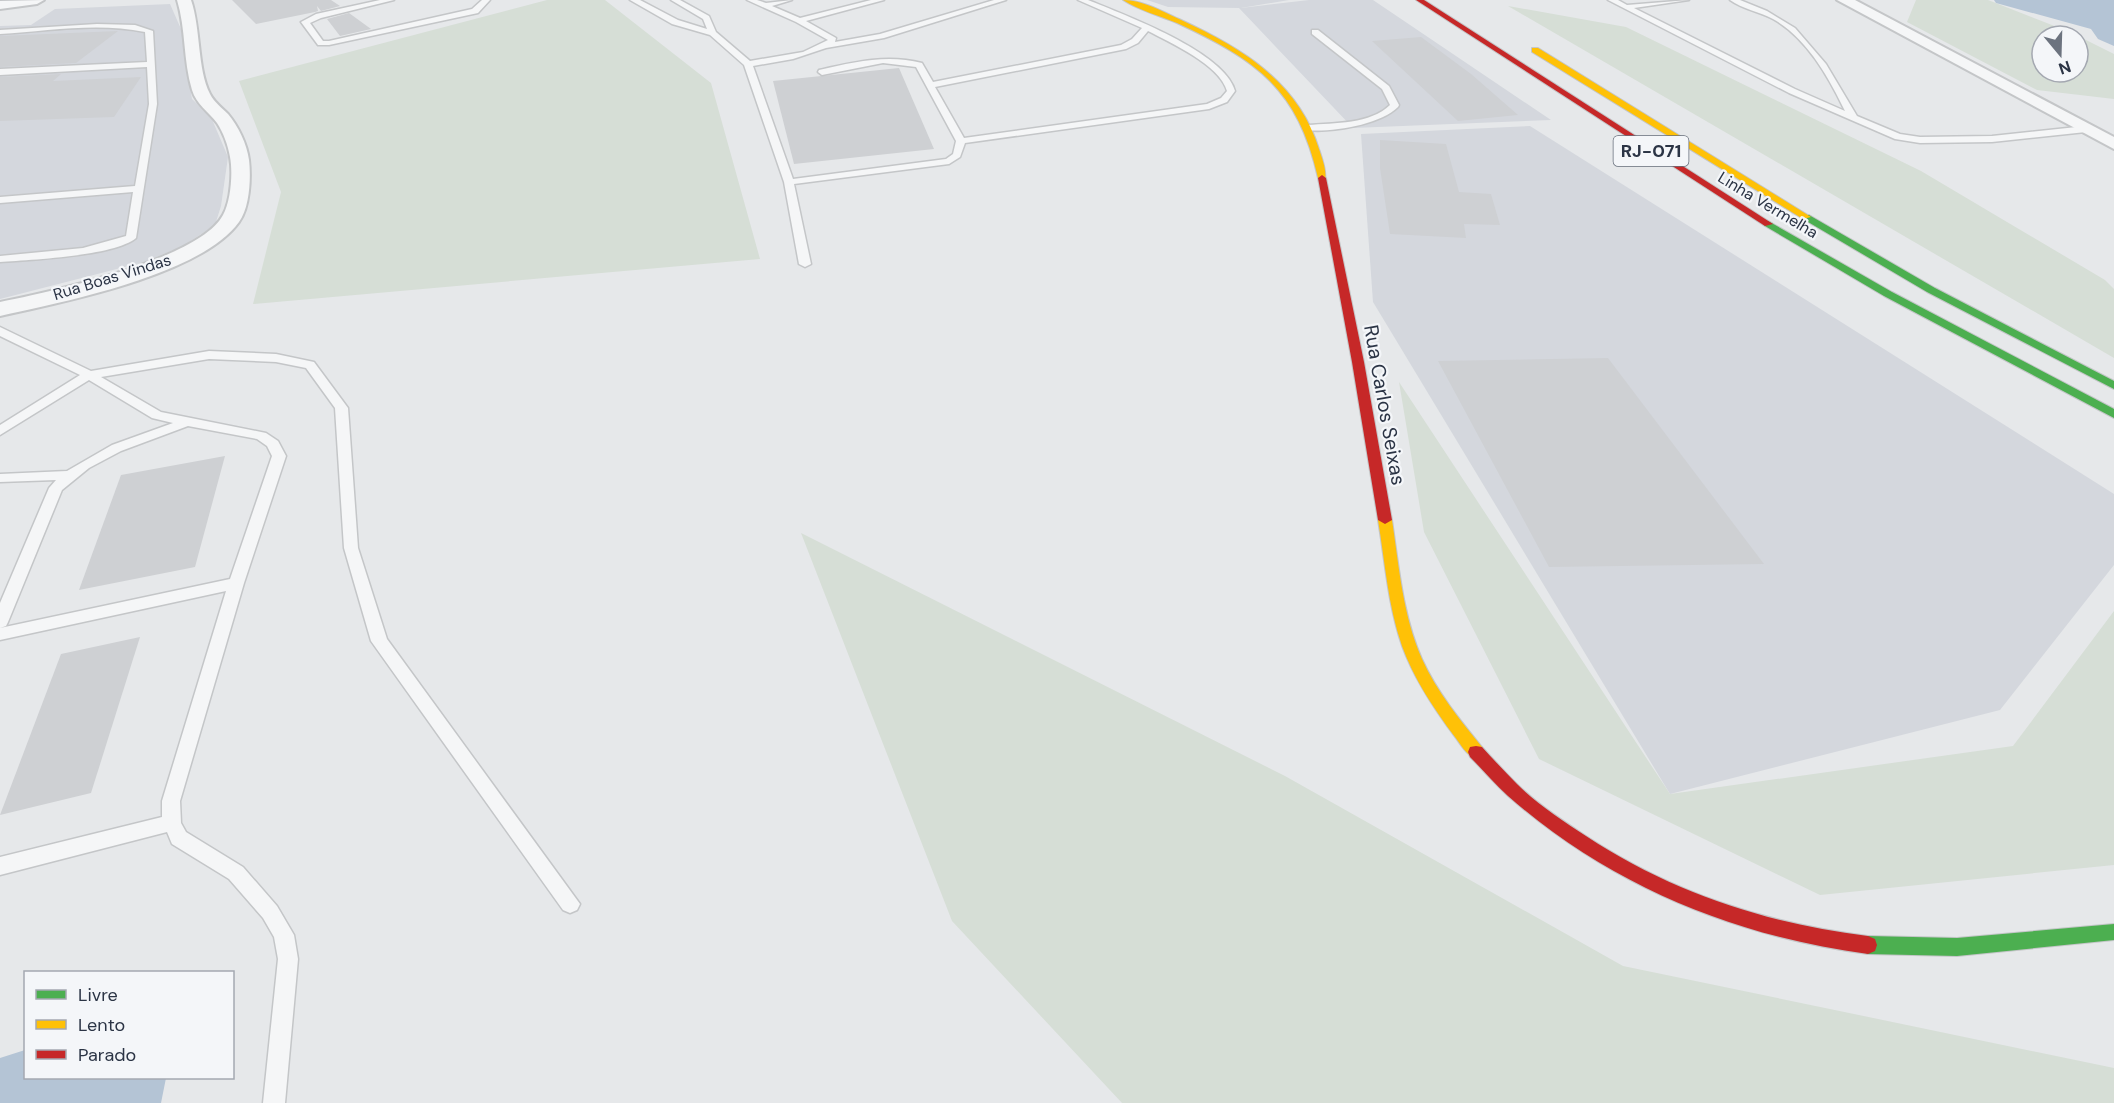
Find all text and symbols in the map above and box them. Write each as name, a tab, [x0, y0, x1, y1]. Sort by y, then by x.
north arrow	[2030, 24, 2090, 84]
text: N	[2056, 56, 2074, 80]
road number: RJ-071	[1614, 136, 1688, 166]
street label: Linha Vermelha	[1714, 167, 1822, 243]
street label: Rua Boas Vindas	[50, 249, 174, 305]
street label: Rua Carlos Seixas	[1358, 323, 1412, 487]
legend	[24, 971, 234, 1079]
text: Livre	[78, 983, 118, 1007]
text: Lento	[78, 1013, 125, 1037]
text: Parado	[78, 1043, 136, 1067]

